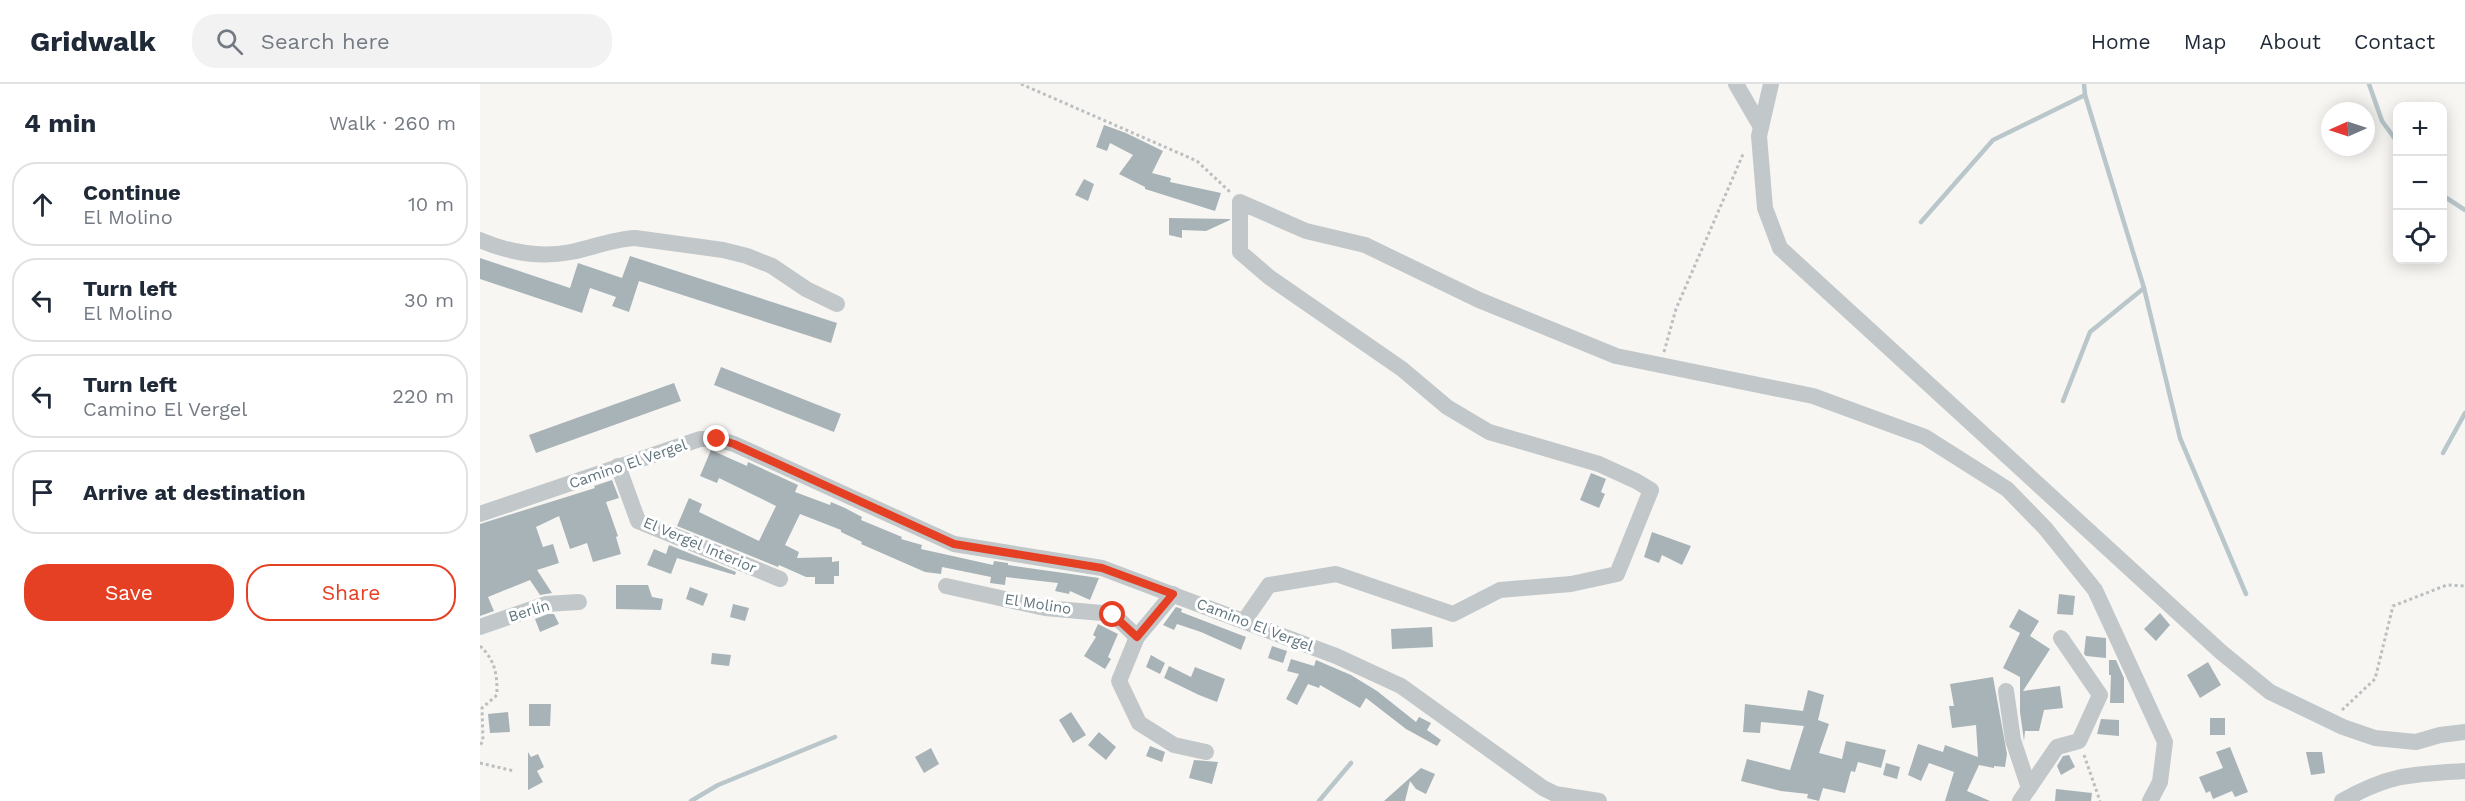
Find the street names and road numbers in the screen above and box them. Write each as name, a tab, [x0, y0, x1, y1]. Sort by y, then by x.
street label: Camino El Vergel	[567, 435, 690, 493]
street label: El Vergel Interior	[641, 513, 759, 577]
street label: El Molino	[1003, 590, 1073, 618]
street label: Camino El Vergel	[1194, 594, 1316, 656]
street label: Berlín	[506, 596, 552, 626]

